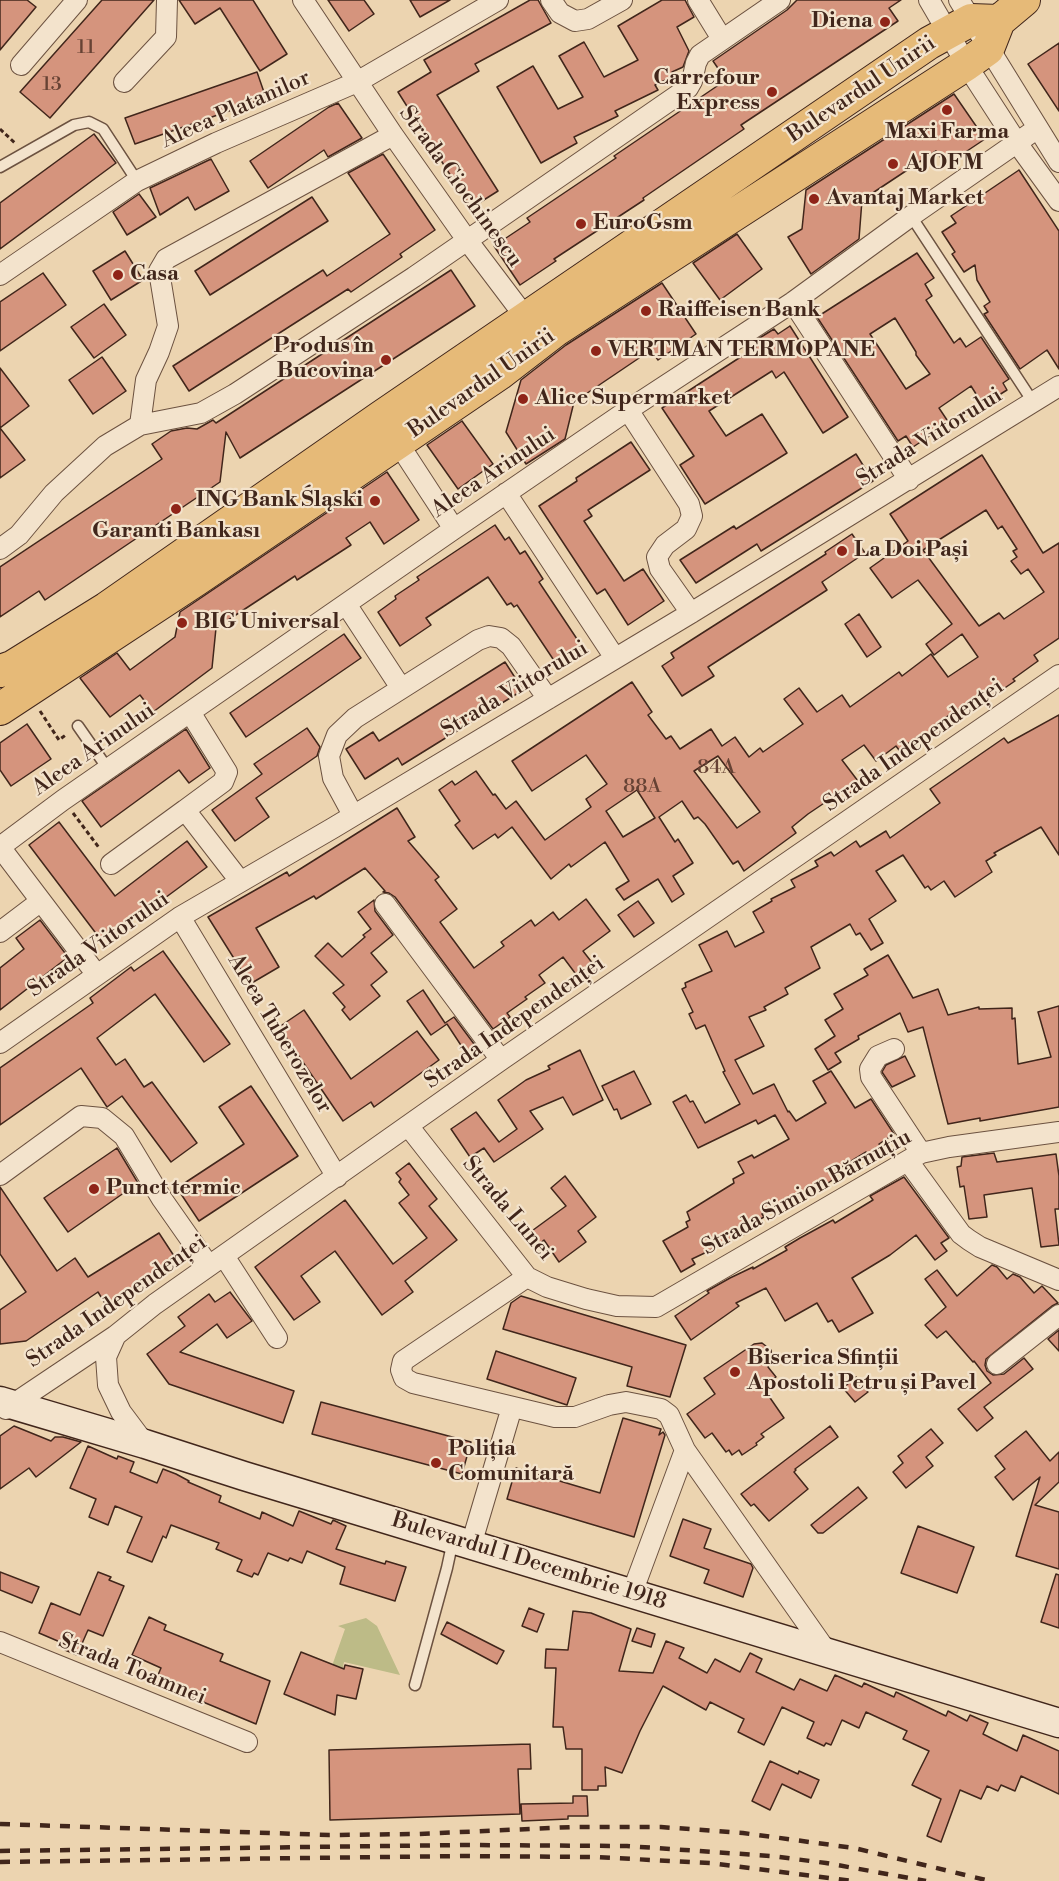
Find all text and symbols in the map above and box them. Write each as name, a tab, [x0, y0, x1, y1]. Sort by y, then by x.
place label: Diena	[811, 9, 873, 35]
marker: Diena	[878, 15, 892, 29]
street label: Bulevardul Unirii	[783, 31, 941, 149]
house number: 11	[77, 36, 95, 60]
street label: Aleea Platanilor	[157, 65, 315, 155]
place label: Carrefour Express	[653, 66, 760, 118]
house number: 13	[42, 73, 62, 97]
marker: Carrefour Express	[765, 85, 779, 99]
street label: Strada Ciochinescu	[393, 101, 527, 273]
marker: Maxi Farma	[940, 103, 954, 117]
place label: Maxi Farma	[885, 120, 1009, 146]
place label: AJOFM	[905, 151, 983, 177]
marker: AJOFM	[886, 157, 900, 171]
place label: Avantaj Market	[826, 186, 984, 212]
marker: Avantaj Market	[807, 192, 821, 206]
place label: EuroGsm	[593, 211, 693, 237]
marker: EuroGsm	[574, 217, 588, 231]
place label: Casa	[130, 262, 179, 288]
marker: Casa	[111, 268, 125, 282]
place label: Raiffeisen Bank	[658, 298, 820, 324]
marker: Raiffeisen Bank	[639, 304, 653, 318]
street label: Bulevardul Unirii	[403, 323, 561, 445]
place label: Produs în Bucovina	[273, 334, 374, 386]
place label: VERTMAN TERMOPANE	[608, 338, 875, 364]
marker: VERTMAN TERMOPANE	[589, 344, 603, 358]
marker: Produs în Bucovina	[379, 353, 393, 367]
street label: Strada Viitorului	[852, 383, 1008, 493]
place label: Alice Supermarket	[535, 386, 730, 412]
marker: Alice Supermarket	[516, 392, 530, 406]
street label: Aleea Arinului	[427, 422, 561, 524]
place label: ING Bank Śląski	[196, 488, 363, 514]
marker: ING Bank Śląski	[368, 494, 382, 508]
marker: Garanti Bankası	[169, 502, 183, 516]
place label: Garanti Bankası	[92, 519, 260, 545]
place label: La Doi Pași	[854, 538, 968, 564]
marker: La Doi Pași	[835, 544, 849, 558]
place label: BIG Universal	[194, 610, 340, 636]
marker: BIG Universal	[175, 616, 189, 630]
street label: Strada Viitorului	[437, 636, 593, 744]
street label: Strada Independenței	[819, 674, 1009, 818]
street label: Aleea Arinului	[28, 698, 160, 802]
house number: 84A	[697, 756, 735, 780]
house number: 88A	[623, 775, 661, 799]
street label: Strada Viitorului	[23, 886, 175, 1004]
street label: Aleea Tuberozelor	[221, 950, 337, 1118]
street label: Strada Independenței	[420, 951, 610, 1095]
street label: Strada Simion Bărnuțiu	[698, 1124, 916, 1262]
street label: Strada Lunei	[456, 1152, 558, 1266]
place label: Punct termic	[106, 1176, 241, 1202]
marker: Punct termic	[87, 1182, 101, 1196]
street label: Strada Independenței	[22, 1230, 212, 1374]
place label: Biserica Sfinții Apostoli Petru și Pavel	[747, 1346, 976, 1398]
marker: Biserica Sfinții Apostoli Petru și Pavel	[728, 1365, 742, 1379]
place label: Poliția Comunitară	[448, 1437, 574, 1488]
marker: Poliția Comunitară	[429, 1456, 443, 1470]
street label: Bulevardul 1 Decembrie 1918	[388, 1508, 670, 1616]
street label: Strada Toamnei	[54, 1628, 210, 1712]

